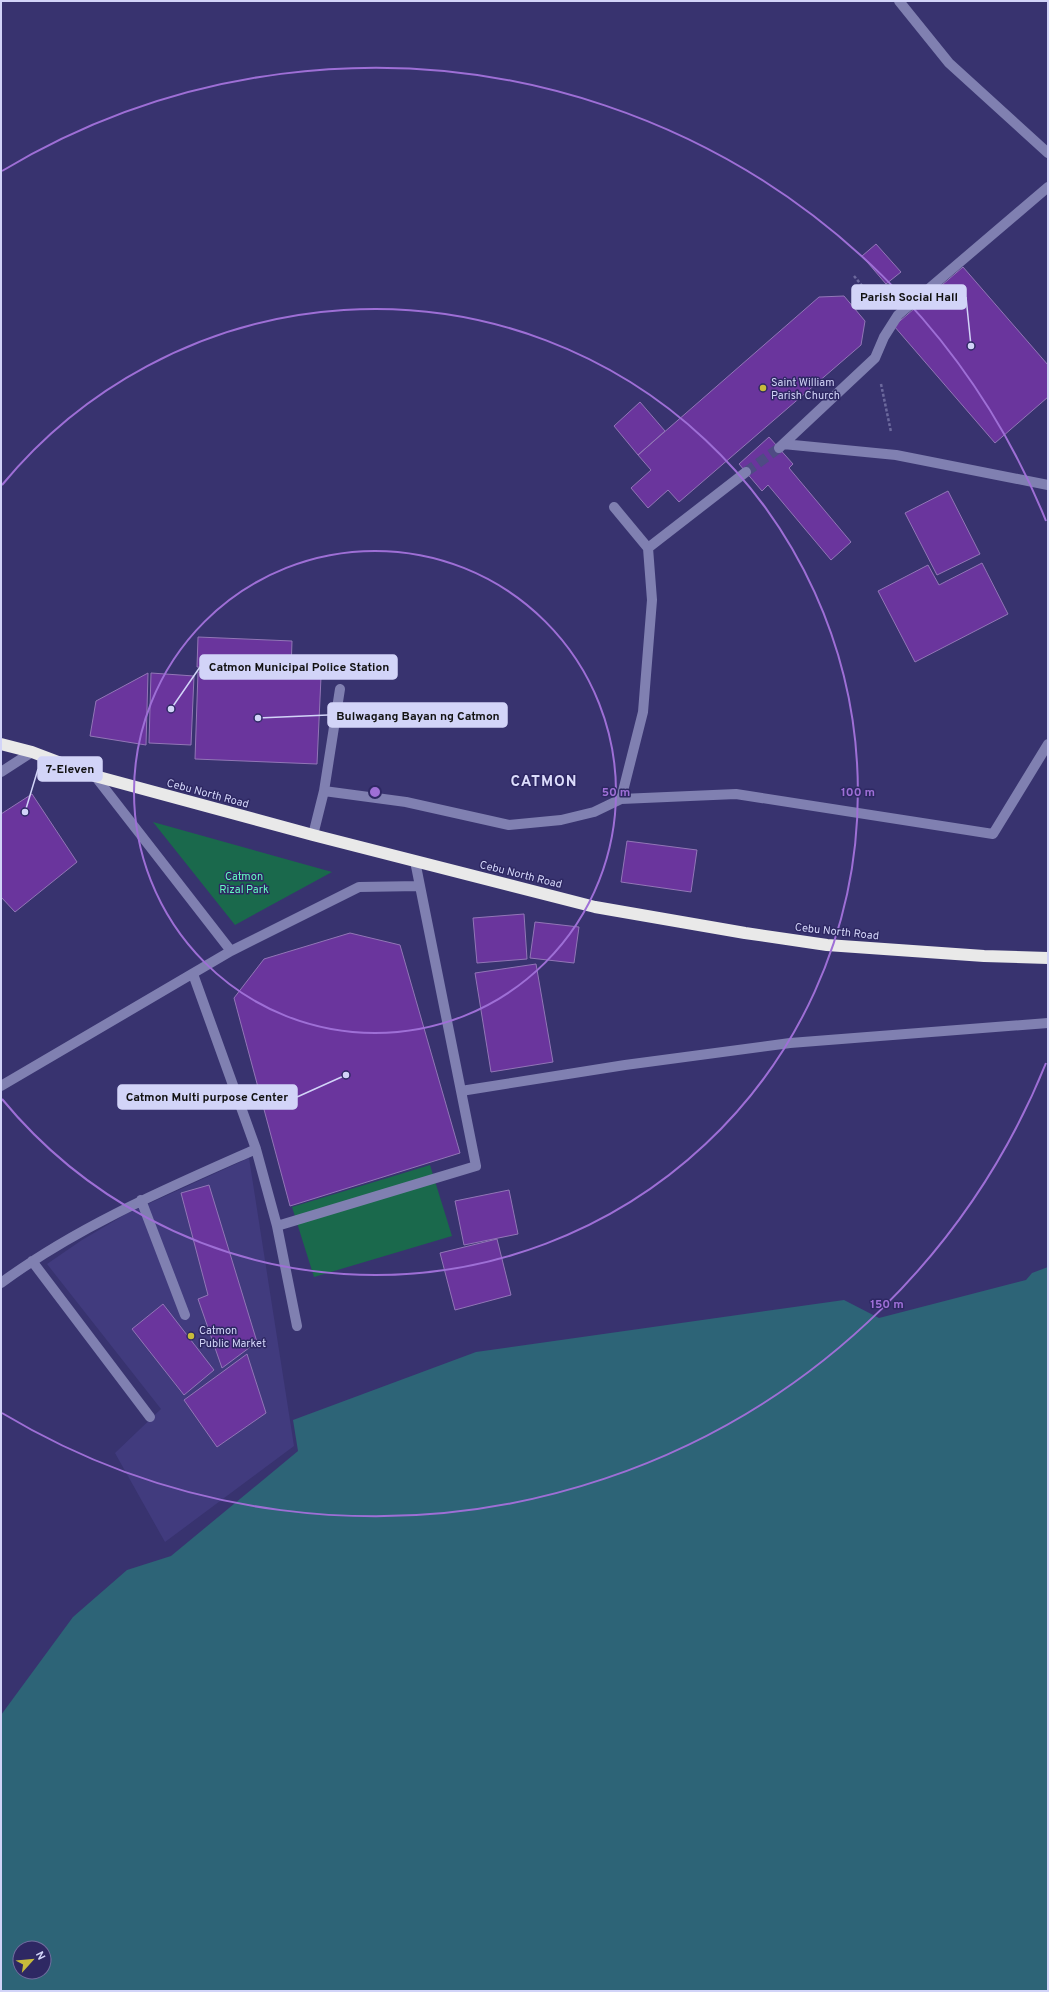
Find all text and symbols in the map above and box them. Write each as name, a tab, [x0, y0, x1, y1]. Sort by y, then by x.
callout: Parish Social Hall	[852, 285, 966, 309]
text: Parish Social Hall	[860, 290, 958, 306]
place label: Saint William Parish Church	[771, 376, 840, 403]
marker: Saint William Parish Church	[758, 383, 768, 393]
callout: Catmon Municipal Police Station	[200, 655, 397, 679]
text: Catmon Municipal Police Station	[209, 660, 389, 676]
callout: Bulwagang Bayan ng Catmon	[328, 703, 507, 727]
text: Bulwagang Bayan ng Catmon	[336, 709, 500, 725]
callout: 7-Eleven	[38, 757, 102, 781]
text: 7-Eleven	[46, 762, 94, 778]
district label: CATMON	[510, 773, 578, 792]
street label: Cebu North Road	[165, 776, 250, 812]
centre of rings	[368, 785, 382, 799]
text: 50 m	[602, 785, 630, 801]
text: 100 m	[841, 785, 875, 801]
street label: Cebu North Road	[478, 858, 563, 892]
park label: Catmon Rizal Park	[219, 870, 269, 897]
street label: Cebu North Road	[794, 921, 880, 943]
callout: Catmon Multi purpose Center	[118, 1085, 297, 1109]
text: Catmon Multi purpose Center	[126, 1090, 288, 1106]
text: 150 m	[870, 1297, 904, 1313]
place label: Catmon Public Market	[199, 1324, 266, 1351]
marker: Catmon Public Market	[186, 1331, 196, 1341]
north arrow	[12, 1940, 52, 1980]
text: N	[32, 1949, 48, 1963]

